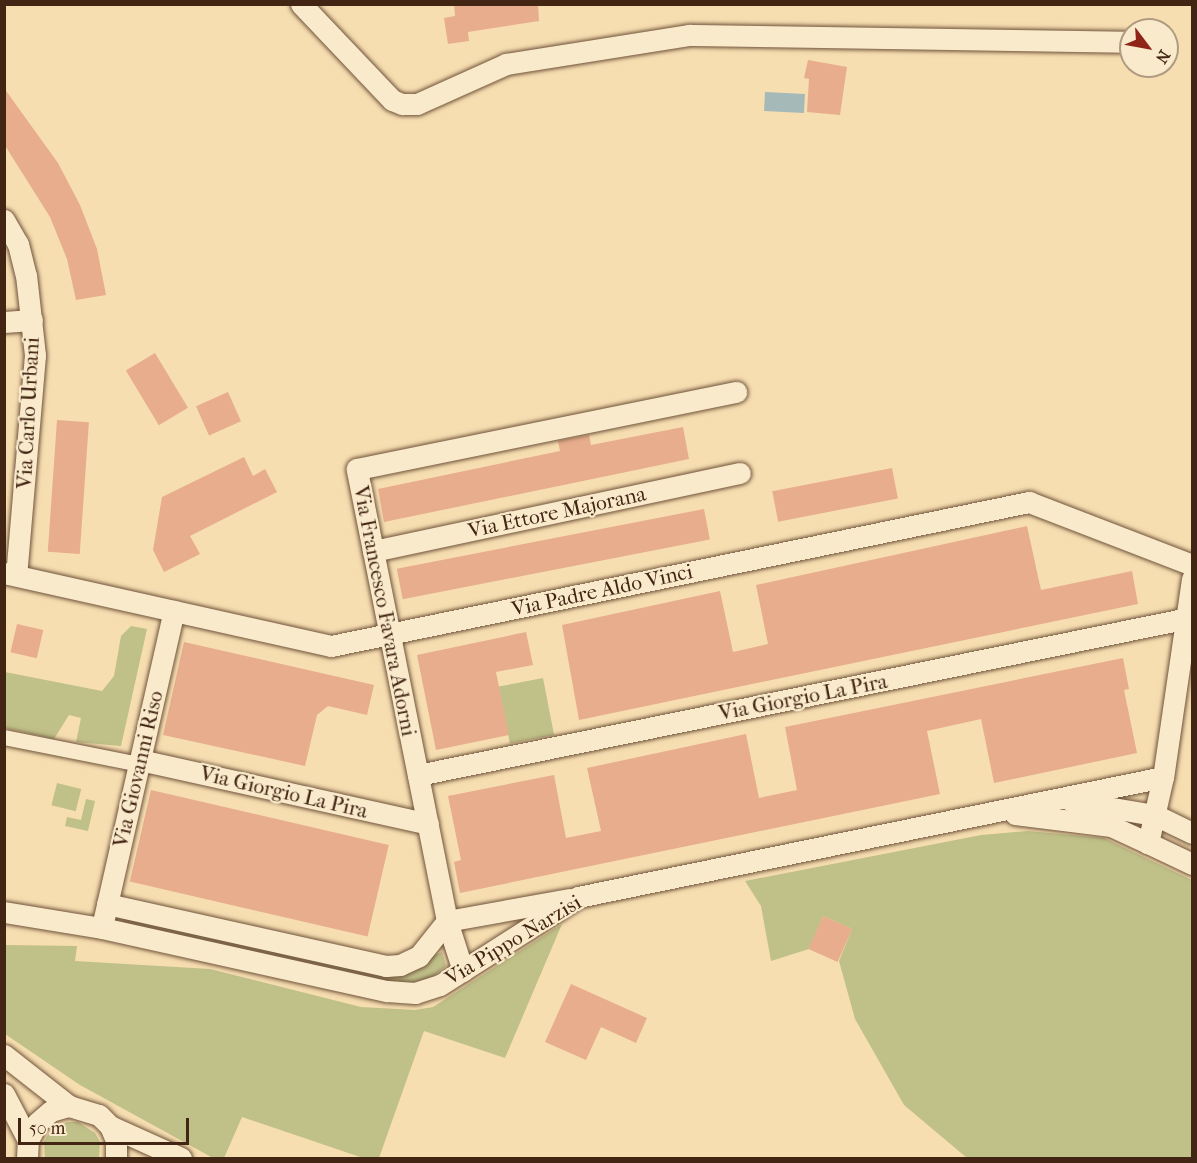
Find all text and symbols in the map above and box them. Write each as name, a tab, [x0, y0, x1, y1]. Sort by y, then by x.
north arrow	[1119, 18, 1179, 78]
text: N	[1152, 47, 1174, 67]
street label: Via Carlo Urbani	[11, 337, 45, 489]
street label: Via Ettore Majorana	[466, 481, 648, 543]
street label: Via Francesco Favara Adorni	[348, 484, 422, 738]
street label: Via Padre Aldo Vinci	[509, 558, 695, 622]
street label: Via Giorgio La Pira	[717, 668, 889, 726]
street label: Via Giovanni Riso	[108, 688, 168, 850]
street label: Via Giorgio La Pira	[198, 760, 370, 824]
street label: Via Pippo Narzisi	[440, 889, 586, 991]
scale bar	[21, 1106, 192, 1144]
text: 50 m	[29, 1118, 65, 1139]

